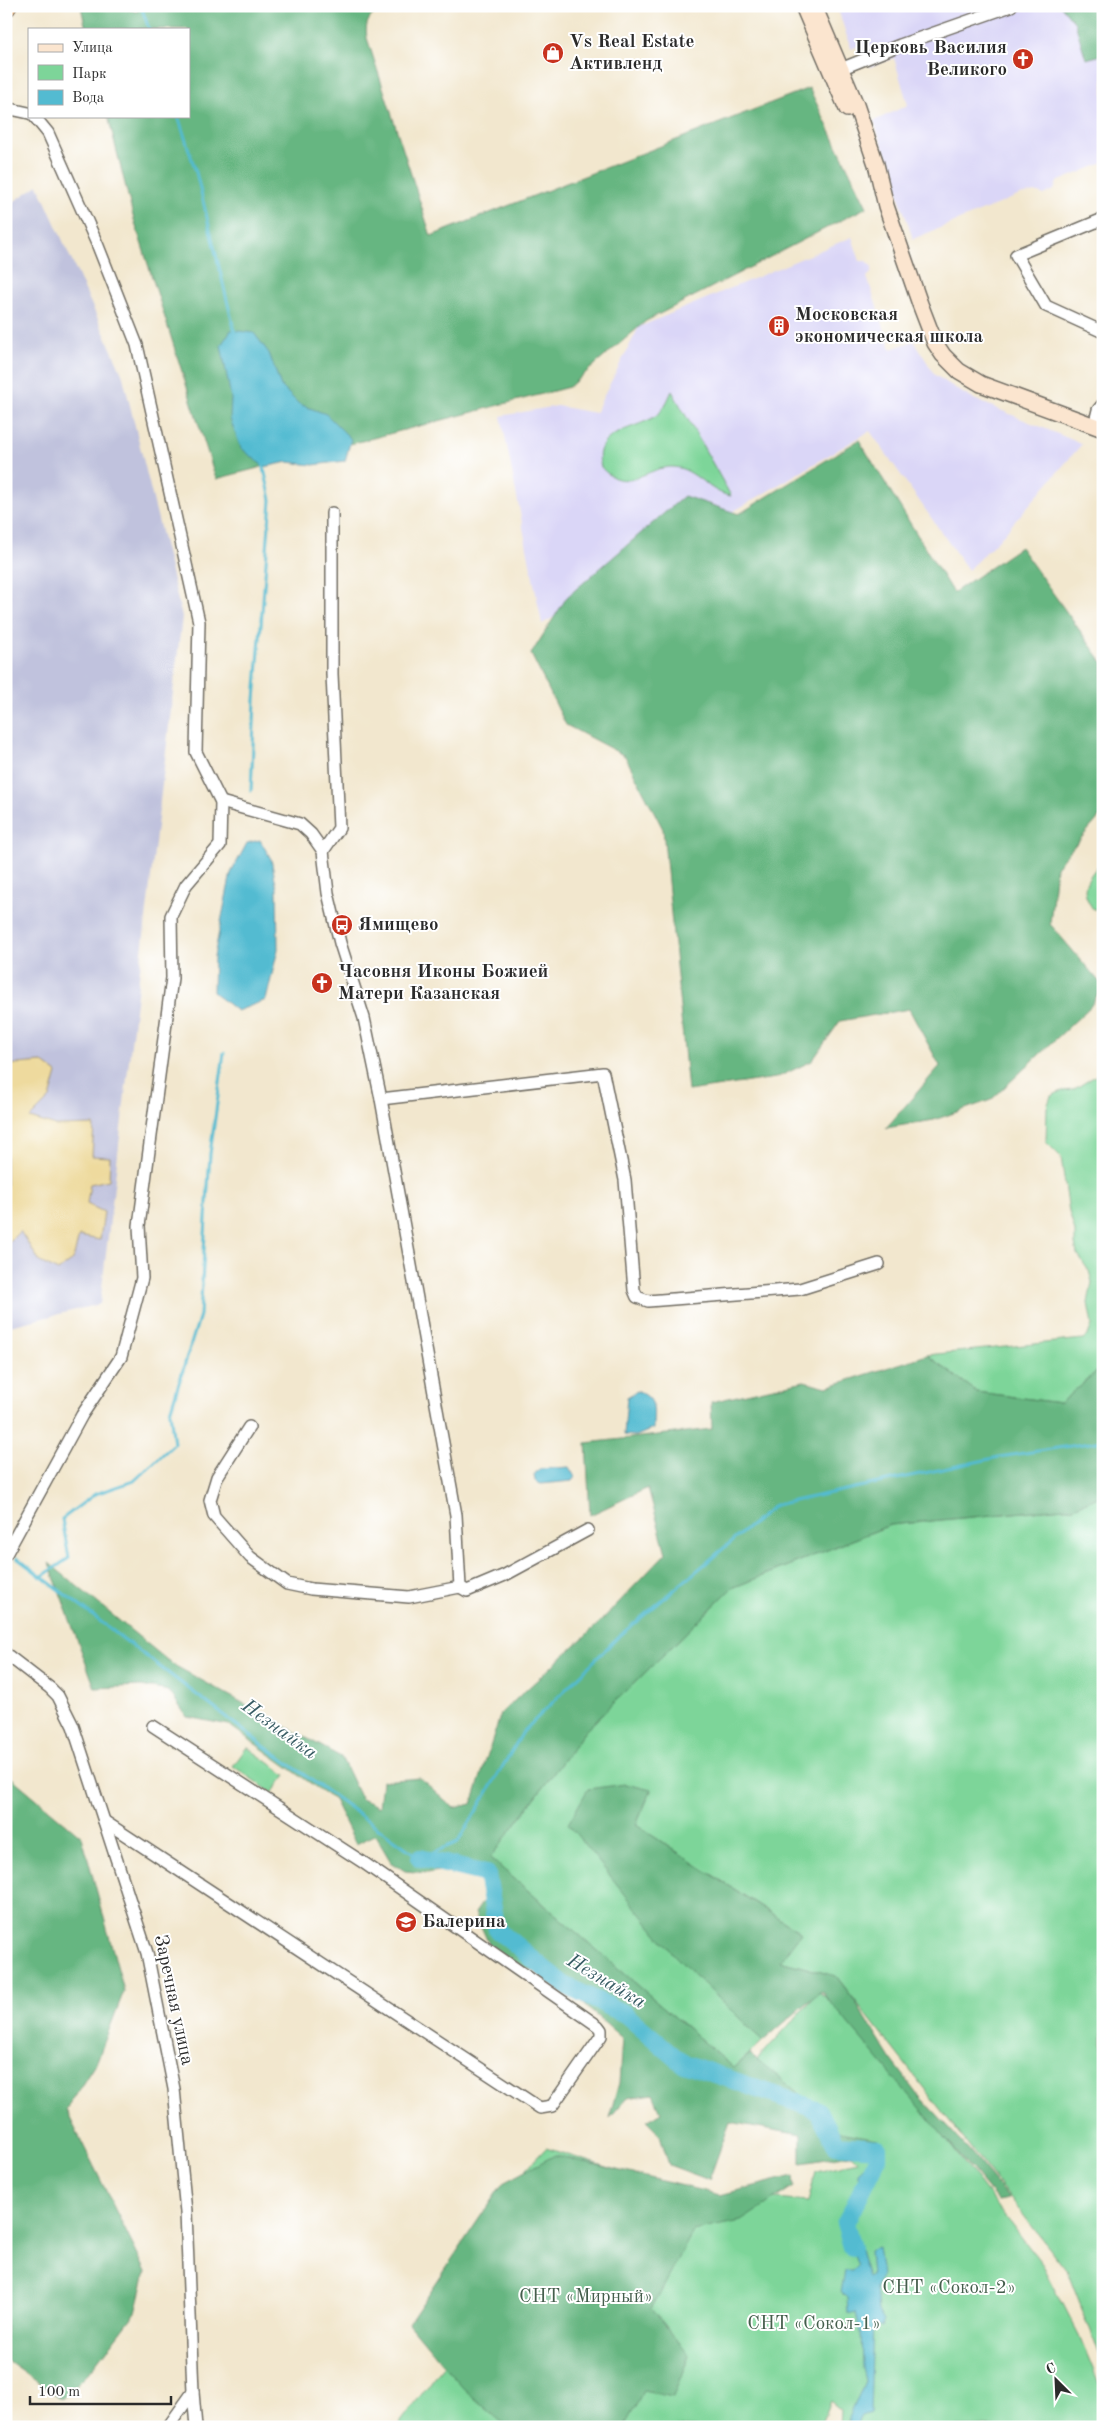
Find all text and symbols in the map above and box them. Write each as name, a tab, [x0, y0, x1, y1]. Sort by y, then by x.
legend	[28, 28, 190, 118]
place label: Vs Real Estate Активленд	[569, 33, 695, 74]
place label: Церковь Василия Великого	[855, 39, 1007, 80]
text: Улица	[72, 41, 113, 56]
shop icon: Vs Real Estate Активленд	[541, 41, 565, 65]
church icon: Церковь Василия Великого	[1011, 47, 1035, 71]
text: Парк	[72, 67, 107, 82]
text: Вода	[72, 91, 105, 106]
place label: Московская экономическая школа	[795, 306, 984, 347]
building icon: Московская экономическая школа	[767, 314, 791, 338]
bus stop icon: Ямищево	[330, 913, 354, 937]
place label: Ямищево	[358, 916, 439, 935]
place label: Часовня Иконы Божией Матери Казанская	[338, 963, 549, 1004]
church icon: Часовня Иконы Божией Матери Казанская	[310, 971, 334, 995]
water label: Незнайка	[237, 1696, 321, 1764]
school or university icon: Балерина	[394, 1910, 418, 1934]
place label: Балерина	[422, 1913, 506, 1932]
street label: Заречная улица	[150, 1933, 196, 2068]
water label: Незнайка	[562, 1950, 649, 2013]
park label: СНТ «Сокол-2»	[882, 2279, 1016, 2298]
park label: СНТ «Мирный»	[519, 2288, 653, 2307]
park label: СНТ «Сокол-1»	[747, 2315, 881, 2334]
north arrow	[1032, 2356, 1082, 2406]
text: С	[1044, 2361, 1058, 2377]
scale bar	[30, 2373, 171, 2405]
text: 100 m	[38, 2385, 80, 2400]

